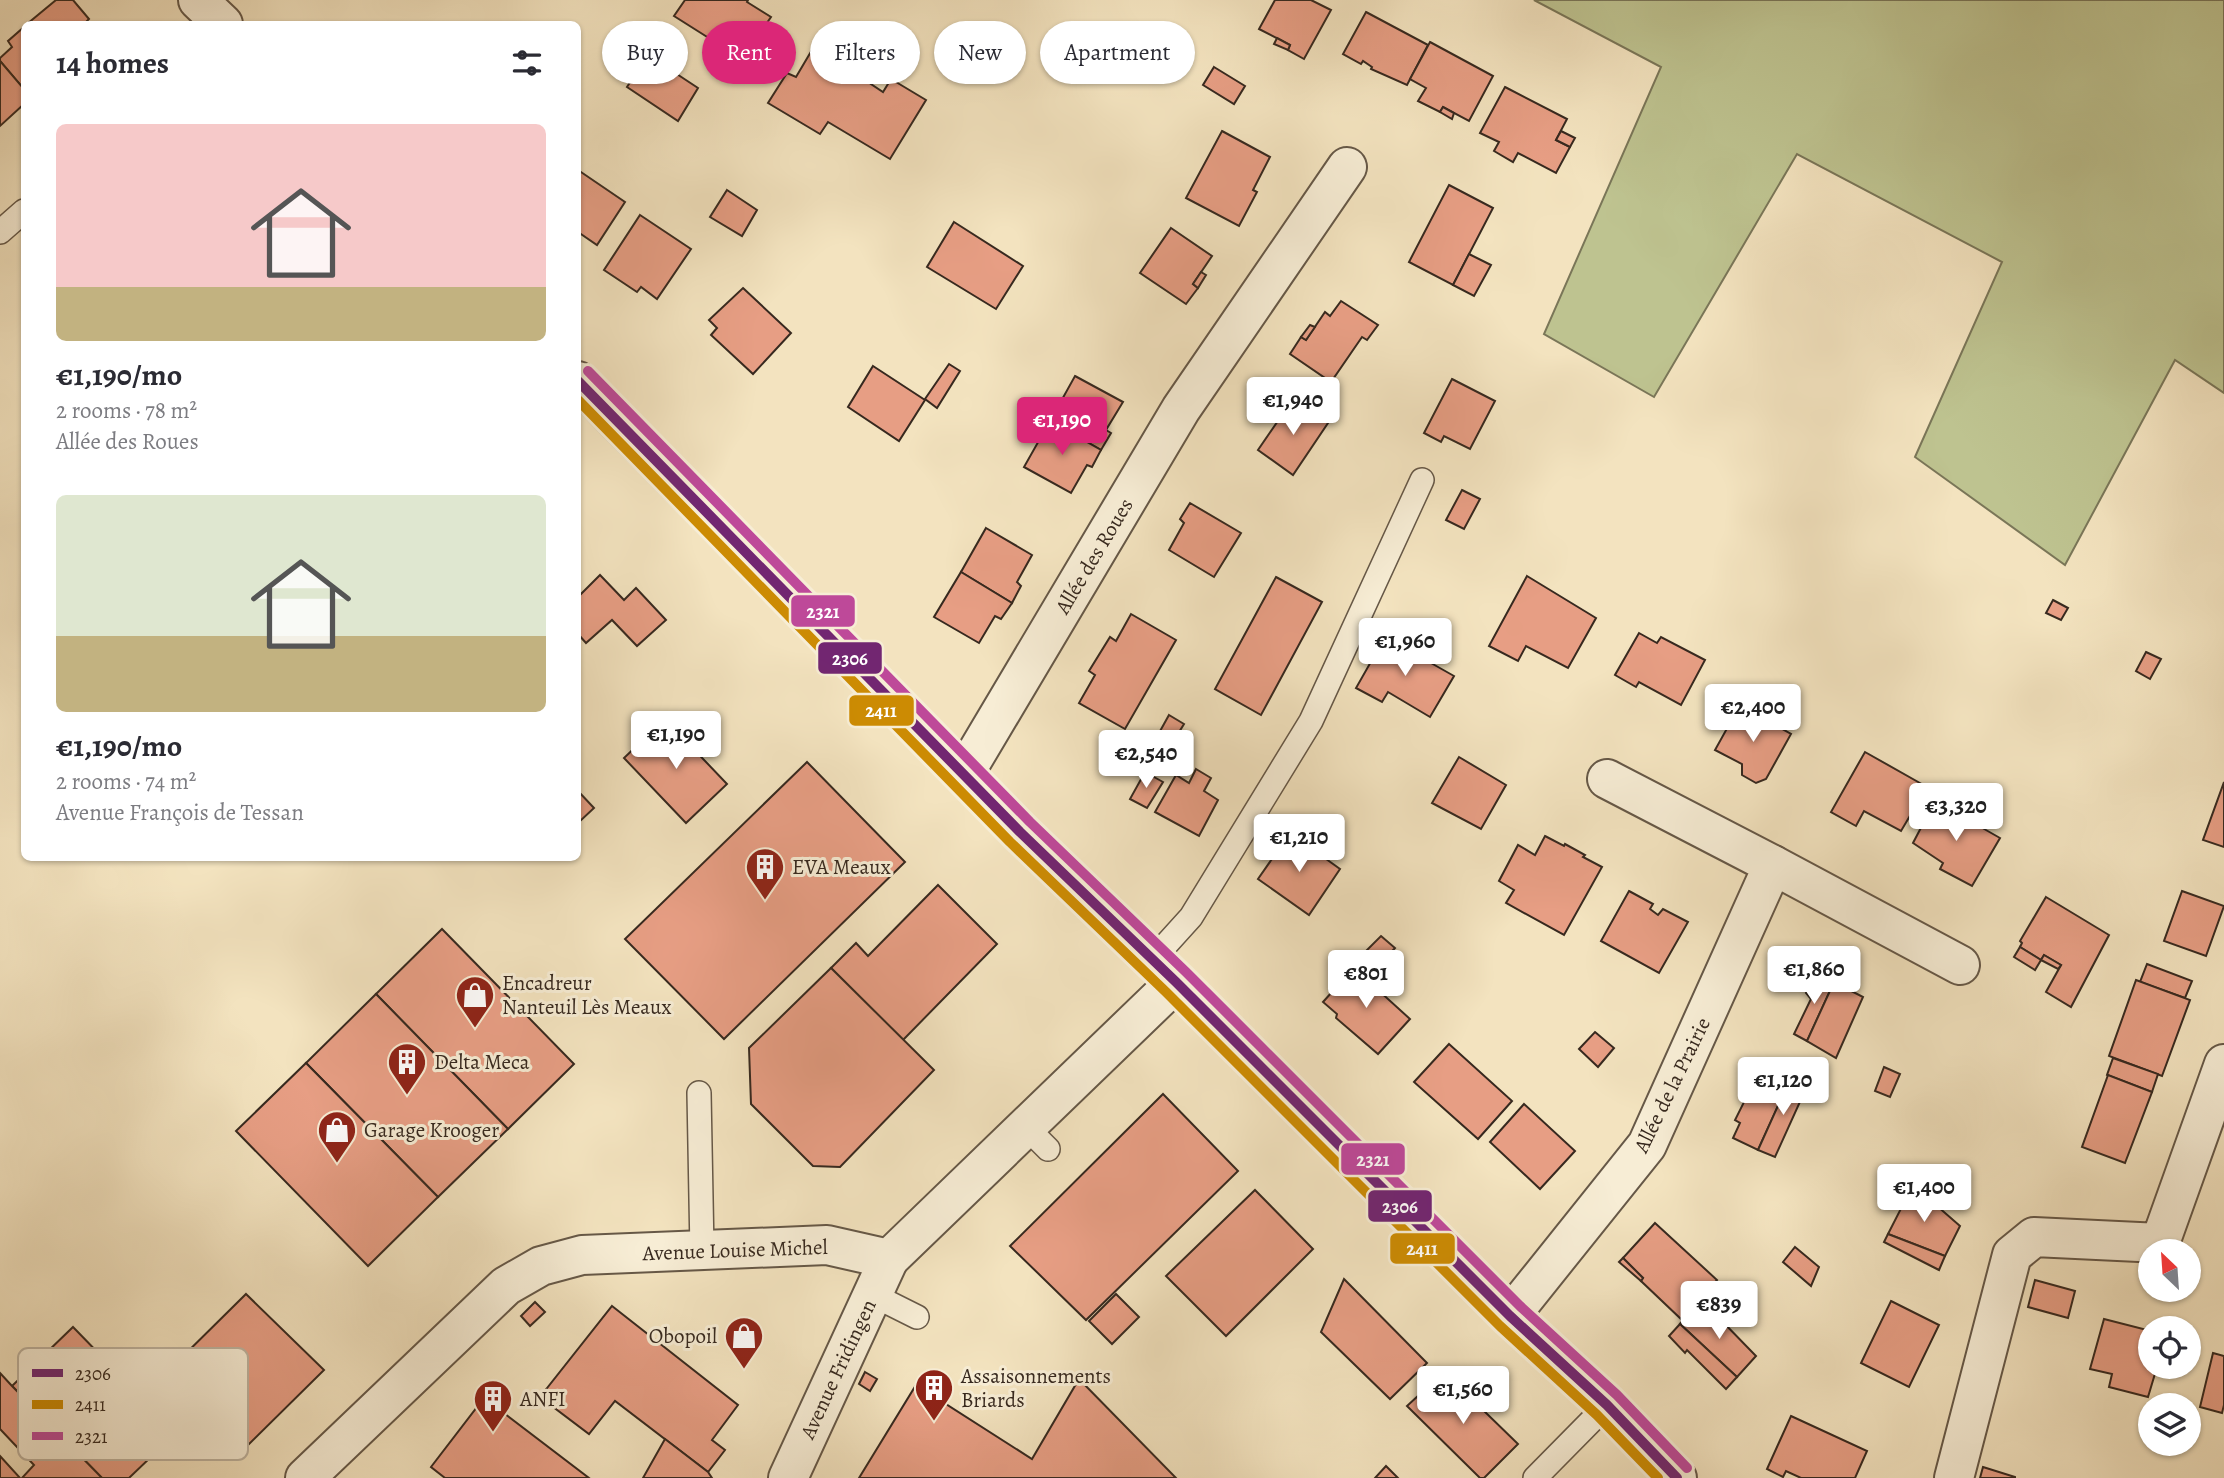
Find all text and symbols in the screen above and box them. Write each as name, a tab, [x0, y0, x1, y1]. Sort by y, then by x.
chip: Buy	[602, 21, 688, 84]
chip: Rent	[702, 21, 796, 84]
chip: Filters	[810, 21, 920, 84]
chip: New	[934, 21, 1026, 84]
chip: Apartment	[1040, 21, 1195, 84]
text: 14 homes	[56, 43, 169, 83]
icon: filters	[508, 44, 546, 82]
icon: home	[238, 170, 364, 296]
text: €1,190/mo	[56, 355, 182, 395]
pin: €1,940	[1236, 378, 1350, 437]
text: €1,940	[1263, 384, 1323, 415]
text: 2 rooms · 78 m²	[56, 395, 197, 426]
pin: €1,190	[1005, 398, 1119, 457]
text: €1,190	[1033, 404, 1091, 435]
text: Allée des Roues	[56, 426, 199, 457]
street label: Allée des Roues	[1048, 493, 1140, 620]
icon: home	[238, 541, 364, 667]
line badge: 2321	[790, 594, 856, 628]
text: 2321	[806, 599, 840, 625]
pin: €1,960	[1348, 618, 1462, 678]
text: €1,960	[1375, 625, 1435, 656]
line badge: 2306	[817, 641, 883, 675]
text: 2306	[832, 646, 868, 672]
pin: €2,400	[1696, 684, 1810, 744]
text: €2,400	[1721, 691, 1785, 722]
line badge: 2411	[848, 694, 915, 727]
text: 2411	[865, 698, 897, 724]
pin: €1,190	[619, 712, 733, 771]
text: €1,190	[647, 718, 705, 749]
text: €1,190/mo	[56, 726, 182, 766]
pin: €2,540	[1089, 730, 1203, 790]
text: €2,540	[1115, 737, 1177, 768]
text: 2 rooms · 74 m²	[56, 766, 196, 797]
pin: €3,320	[1899, 784, 2013, 843]
text: €3,320	[1925, 790, 1987, 821]
text: Avenue François de Tessan	[56, 797, 304, 828]
pin: €1,210	[1242, 814, 1356, 874]
text: €1,210	[1270, 821, 1328, 852]
building icon: EVA Meaux	[744, 846, 786, 901]
place label: EVA Meaux	[792, 853, 891, 881]
pin: €1,860	[1757, 946, 1871, 1006]
pin: €801	[1325, 950, 1407, 1010]
text: €1,860	[1784, 953, 1844, 984]
text: €801	[1344, 957, 1388, 988]
place label: Encadreur Nanteuil Lès Meaux	[502, 969, 671, 1021]
shop icon: Encadreur Nanteuil Lès Meaux	[454, 974, 496, 1029]
street label: Allée de la Prairie	[1627, 1013, 1717, 1158]
building icon: Delta Meca	[386, 1041, 428, 1096]
place label: Delta Meca	[434, 1048, 530, 1076]
pin: €1,120	[1726, 1058, 1840, 1117]
text: €1,120	[1754, 1064, 1812, 1095]
shop icon: Garage Krooger	[316, 1109, 358, 1164]
place label: Garage Krooger	[364, 1116, 499, 1144]
line badge: 2321	[1340, 1142, 1406, 1176]
text: 2321	[1356, 1147, 1390, 1173]
pin: €1,400	[1867, 1164, 1981, 1224]
text: €1,400	[1893, 1171, 1955, 1202]
line badge: 2306	[1367, 1189, 1433, 1223]
text: 2306	[1382, 1194, 1418, 1220]
line badge: 2411	[1389, 1232, 1456, 1265]
street label: Avenue Louise Michel	[641, 1233, 828, 1267]
text: 2411	[1406, 1236, 1438, 1262]
north arrow	[2138, 1239, 2202, 1302]
map controls	[2138, 1239, 2201, 1456]
pin: €839	[1678, 1282, 1760, 1341]
text: €839	[1697, 1288, 1741, 1319]
street label: Avenue Fridingen	[793, 1295, 883, 1444]
shop icon: Obopoil	[723, 1315, 765, 1370]
button: locate	[2138, 1316, 2201, 1379]
place label: Obopoil	[649, 1322, 717, 1350]
legend	[18, 1348, 248, 1460]
text: 2306	[75, 1361, 111, 1387]
place label: Assaisonnements Briards	[960, 1362, 1111, 1414]
pin: €1,560	[1406, 1366, 1520, 1426]
building icon: Assaisonnements Briards	[913, 1367, 955, 1422]
text: €1,560	[1433, 1373, 1493, 1404]
building icon: ANFI	[472, 1378, 514, 1433]
place label: ANFI	[519, 1385, 566, 1413]
text: 2411	[75, 1392, 106, 1418]
button: layers	[2138, 1393, 2201, 1456]
text: 2321	[75, 1424, 108, 1450]

